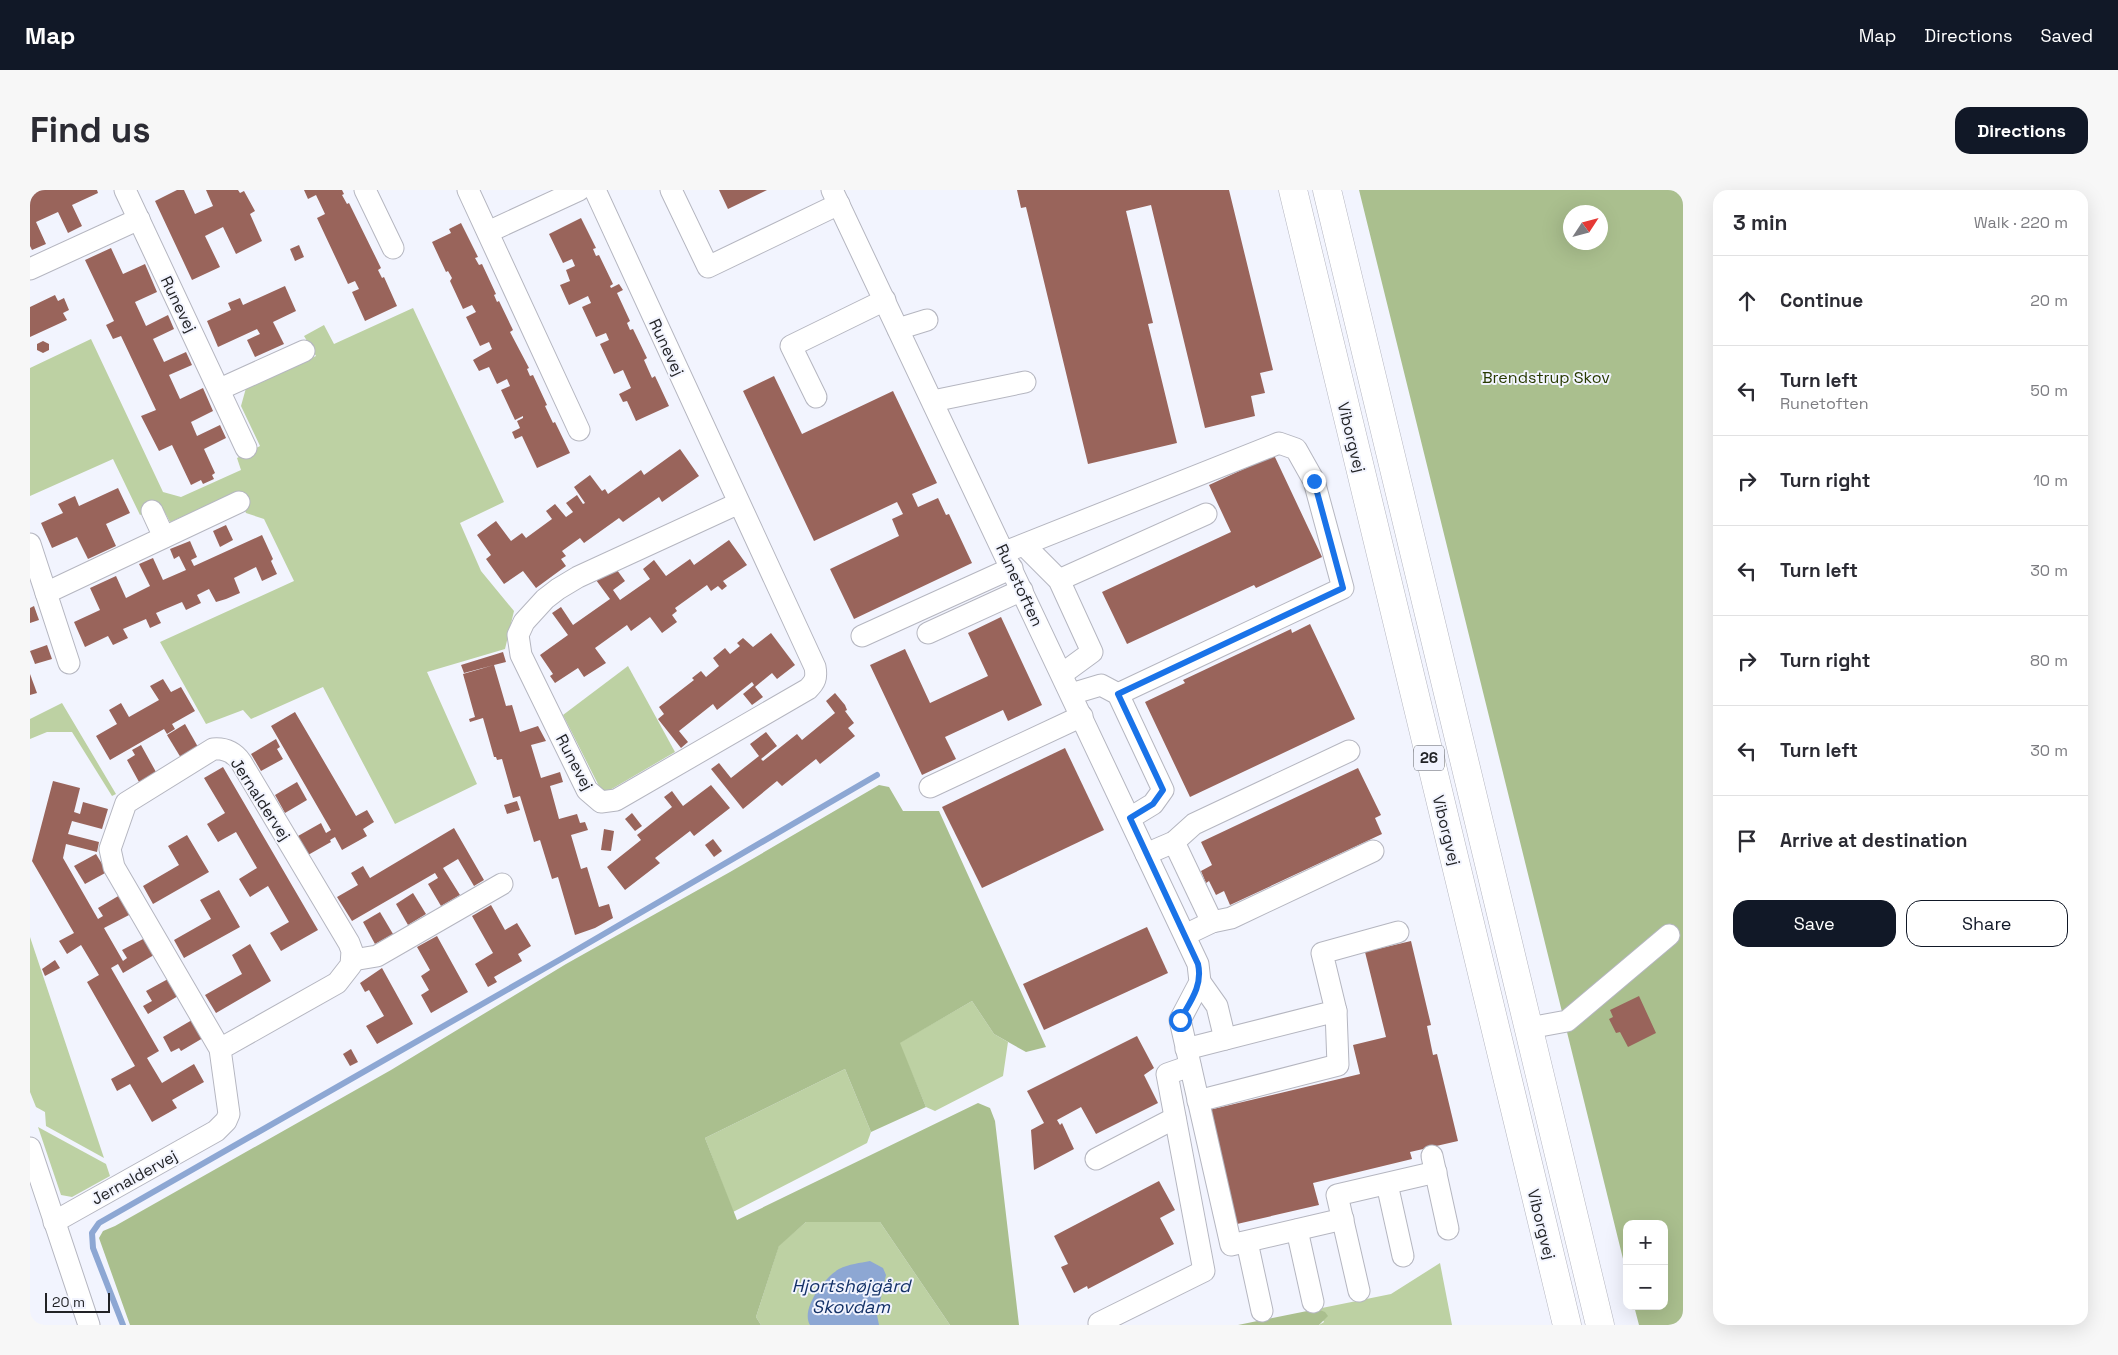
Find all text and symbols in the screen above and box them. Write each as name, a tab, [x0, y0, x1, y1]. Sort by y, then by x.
text: Map	[25, 20, 75, 51]
text: Map	[1859, 24, 1896, 47]
text: Directions	[1924, 24, 2013, 47]
text: Saved	[2041, 24, 2093, 47]
button: Directions	[1955, 107, 2088, 154]
text: Find us	[30, 108, 151, 152]
north arrow	[1563, 205, 1608, 250]
text: 3 min	[1733, 209, 1788, 236]
text: Walk · 220 m	[1974, 212, 2068, 233]
street label: Runevej	[156, 272, 201, 336]
icon: ahead	[1733, 287, 1761, 315]
text: Continue	[1780, 288, 1863, 313]
text: 20 m	[2030, 290, 2068, 311]
street label: Runevej	[644, 315, 689, 379]
park label: Brendstrup Skov	[1482, 367, 1610, 388]
text: Turn left	[1780, 368, 1858, 393]
icon: left	[1733, 377, 1761, 405]
text: 50 m	[2030, 380, 2068, 401]
text: Runetoften	[1780, 393, 1869, 414]
street label: Viborgvej	[1333, 400, 1370, 474]
icon: right	[1733, 467, 1761, 495]
text: Turn right	[1780, 468, 1870, 493]
route end	[1303, 470, 1326, 493]
text: 10 m	[2033, 470, 2068, 491]
street label: Runetoften	[991, 541, 1048, 630]
icon: left	[1733, 557, 1761, 585]
text: Turn left	[1780, 558, 1858, 583]
text: 30 m	[2030, 560, 2068, 581]
icon: right	[1733, 647, 1761, 675]
text: Turn right	[1780, 648, 1870, 673]
text: 80 m	[2030, 650, 2068, 671]
street label: Runevej	[551, 731, 598, 794]
icon: left	[1733, 737, 1761, 765]
text: Turn left	[1780, 738, 1858, 763]
text: 30 m	[2030, 740, 2068, 761]
road number: 26	[1414, 746, 1444, 770]
street label: Jernaldervej	[226, 754, 295, 845]
street label: Viborgvej	[1428, 793, 1465, 867]
icon: arrive	[1733, 827, 1761, 855]
text: Arrive at destination	[1780, 828, 1968, 853]
button: Save	[1733, 900, 1896, 947]
button: Share	[1906, 900, 2068, 947]
route start	[1169, 1009, 1192, 1032]
street label: Jernaldervej	[88, 1145, 181, 1210]
street label: Viborgvej	[1523, 1187, 1560, 1261]
map controls	[1623, 1220, 1668, 1310]
button: +	[1623, 1220, 1668, 1265]
button: −	[1623, 1265, 1668, 1310]
water label: Hjortshøjgård Skovdam	[792, 1274, 913, 1318]
scale bar	[45, 1290, 110, 1313]
text: 20 m	[52, 1293, 85, 1311]

